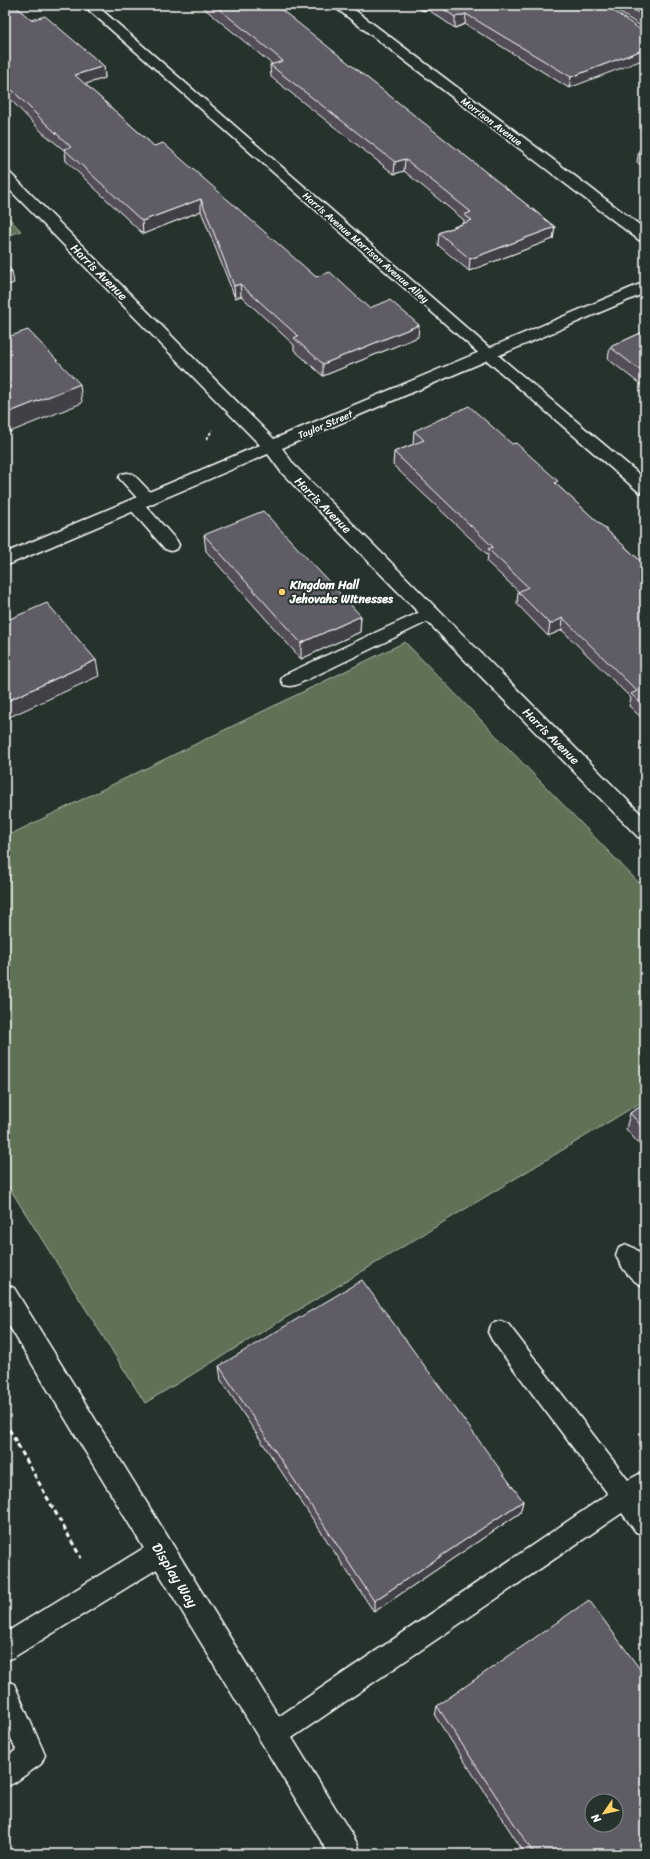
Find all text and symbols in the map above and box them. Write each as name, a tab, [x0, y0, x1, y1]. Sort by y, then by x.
street label: Morrison Avenue	[457, 93, 526, 151]
street label: Harris Avenue Morrison Avenue Alley	[298, 188, 433, 308]
street label: Harris Avenue	[65, 238, 133, 306]
street label: Taylor Street	[295, 405, 357, 445]
street label: Harris Avenue	[289, 471, 357, 539]
place label: Kingdom Hall Jehovahs Witnesses	[289, 574, 394, 610]
marker: Kingdom Hall Jehovahs Witnesses	[277, 587, 287, 597]
street label: Harris Avenue	[517, 702, 585, 770]
street label: Display Way	[145, 1538, 205, 1613]
north arrow	[584, 1793, 624, 1833]
text: N	[586, 1810, 607, 1828]

